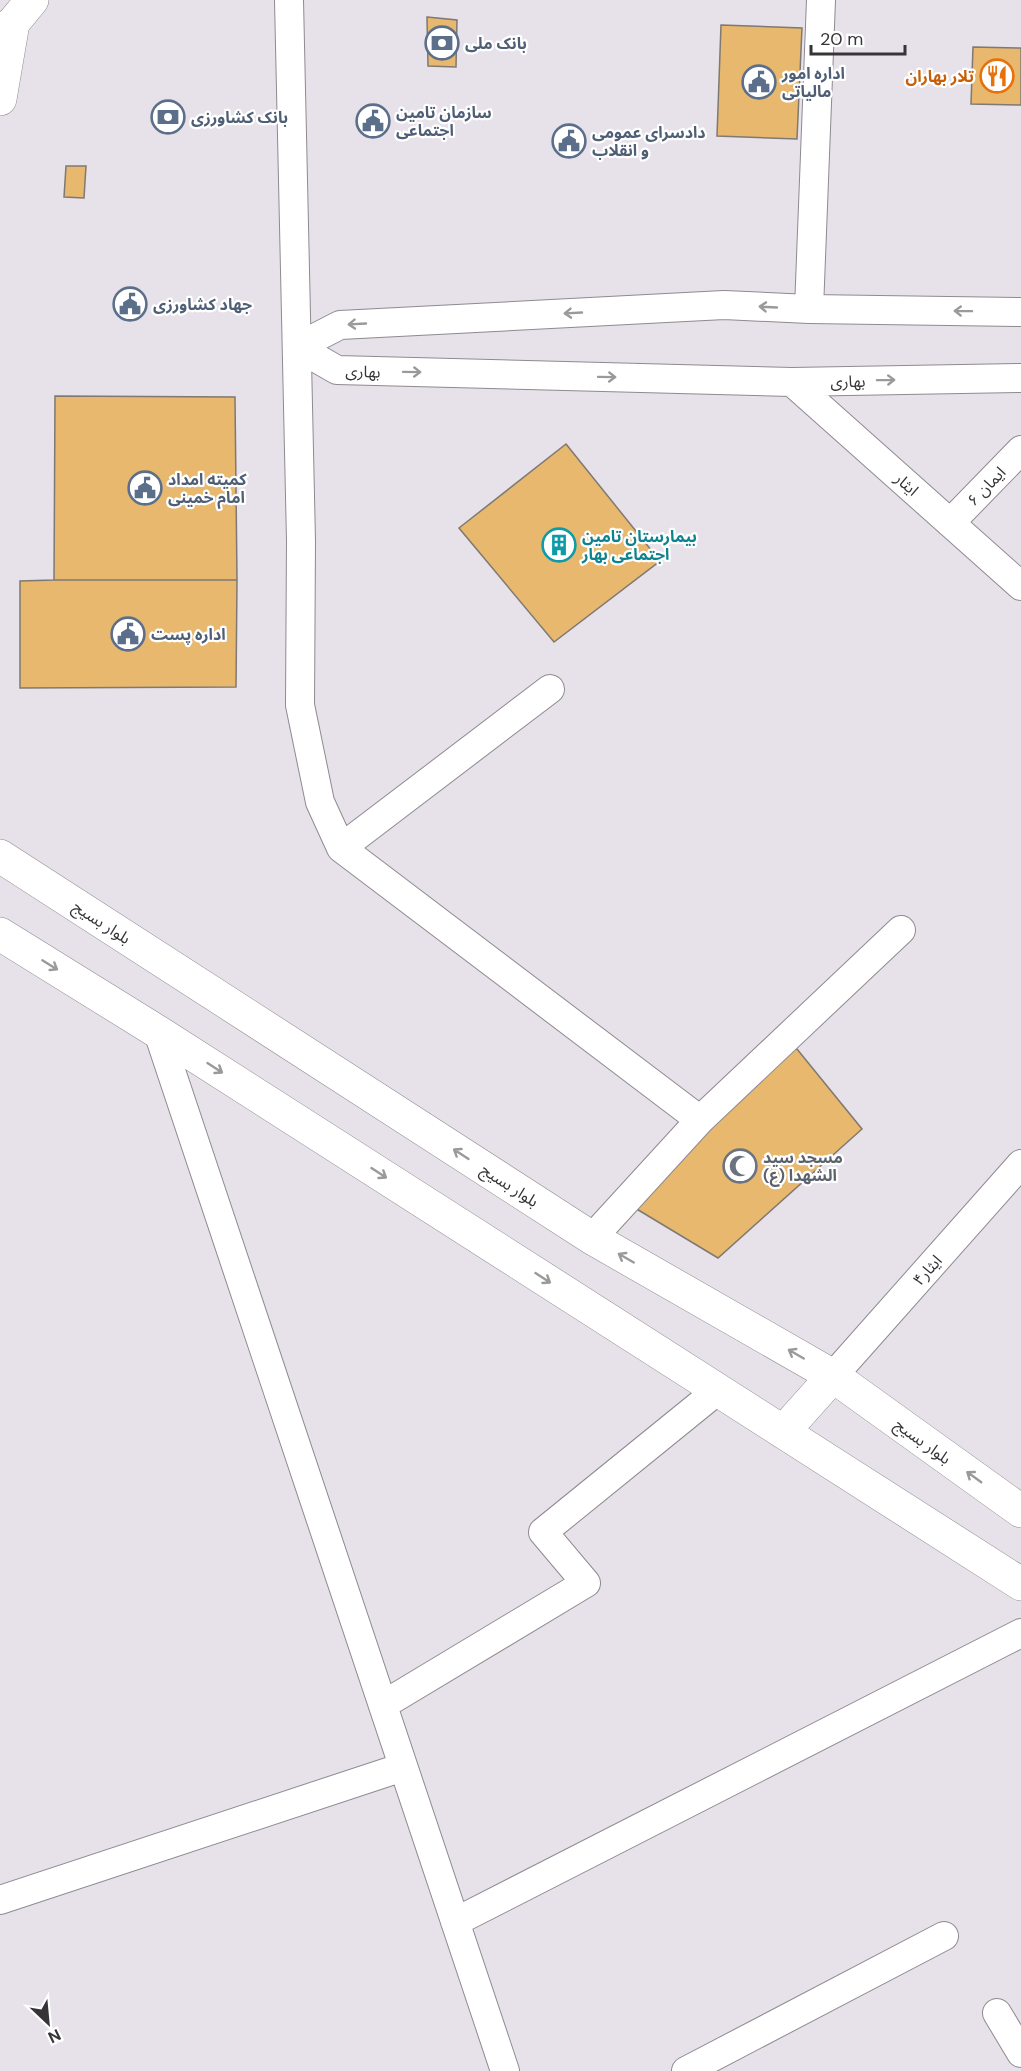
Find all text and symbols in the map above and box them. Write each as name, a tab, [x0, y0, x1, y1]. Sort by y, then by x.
scale bar	[811, 18, 906, 56]
bank icon: بانک ملی	[424, 25, 460, 61]
text: 20 m	[820, 27, 863, 51]
place label: بانک ملی	[465, 33, 527, 54]
restaurant icon: تلار بهاران	[979, 58, 1015, 94]
place label: اداره امور مالیاتی	[781, 63, 845, 102]
public building icon: اداره امور مالیاتی	[741, 64, 777, 100]
place label: تلار بهاران	[905, 66, 974, 87]
bank icon: بانک کشاورزی	[150, 99, 186, 135]
place label: سازمان تامین اجتماعی	[396, 102, 492, 141]
public building icon: سازمان تامین اجتماعی	[355, 103, 391, 139]
place label: بانک کشاورزی	[191, 107, 288, 128]
place label: دادسرای عمومی و انقلاب	[592, 122, 706, 161]
public building icon: دادسرای عمومی و انقلاب	[551, 123, 587, 159]
public building icon: جهاد کشاورزی	[112, 286, 148, 322]
place label: جهاد کشاورزی	[153, 294, 252, 315]
one-way arrow	[758, 302, 778, 313]
one-way arrow	[953, 305, 973, 317]
one-way arrow	[563, 307, 583, 318]
one-way arrow	[348, 318, 368, 329]
street label: بهاری	[345, 360, 381, 383]
one-way arrow	[401, 366, 421, 378]
one-way arrow	[596, 371, 616, 383]
street label: بهاری	[830, 371, 866, 392]
one-way arrow	[875, 374, 895, 386]
street label: ایمان ۶	[963, 462, 1010, 511]
street label: ایثار	[890, 468, 923, 501]
place label: کمیته امداد امام خمینی	[168, 469, 247, 509]
public building icon: کمیته امداد امام خمینی	[127, 470, 163, 506]
place label: بیمارستان تامین اجتماعی بهار	[581, 526, 697, 565]
building icon: بیمارستان تامین اجتماعی بهار	[541, 527, 577, 563]
public building icon: اداره پست	[110, 616, 146, 652]
place label: اداره پست	[151, 624, 226, 645]
street label: بلوار بسیج	[68, 896, 135, 951]
one-way arrow	[41, 959, 58, 971]
one-way arrow	[206, 1063, 223, 1075]
place label: مسجد سید الشهدا (ع)	[763, 1147, 843, 1187]
one-way arrow	[454, 1148, 470, 1160]
mosque icon: مسجد سید الشهدا (ع)	[722, 1148, 758, 1184]
street label: بلوار بسیج	[476, 1159, 543, 1214]
one-way arrow	[370, 1168, 387, 1180]
street label: ایثار۴	[908, 1251, 947, 1290]
one-way arrow	[618, 1252, 636, 1263]
one-way arrow	[535, 1272, 552, 1285]
one-way arrow	[788, 1348, 805, 1360]
street label: بلوار بسیج	[889, 1414, 955, 1471]
one-way arrow	[966, 1471, 982, 1483]
north arrow	[18, 1993, 78, 2053]
text: N	[45, 2024, 64, 2048]

